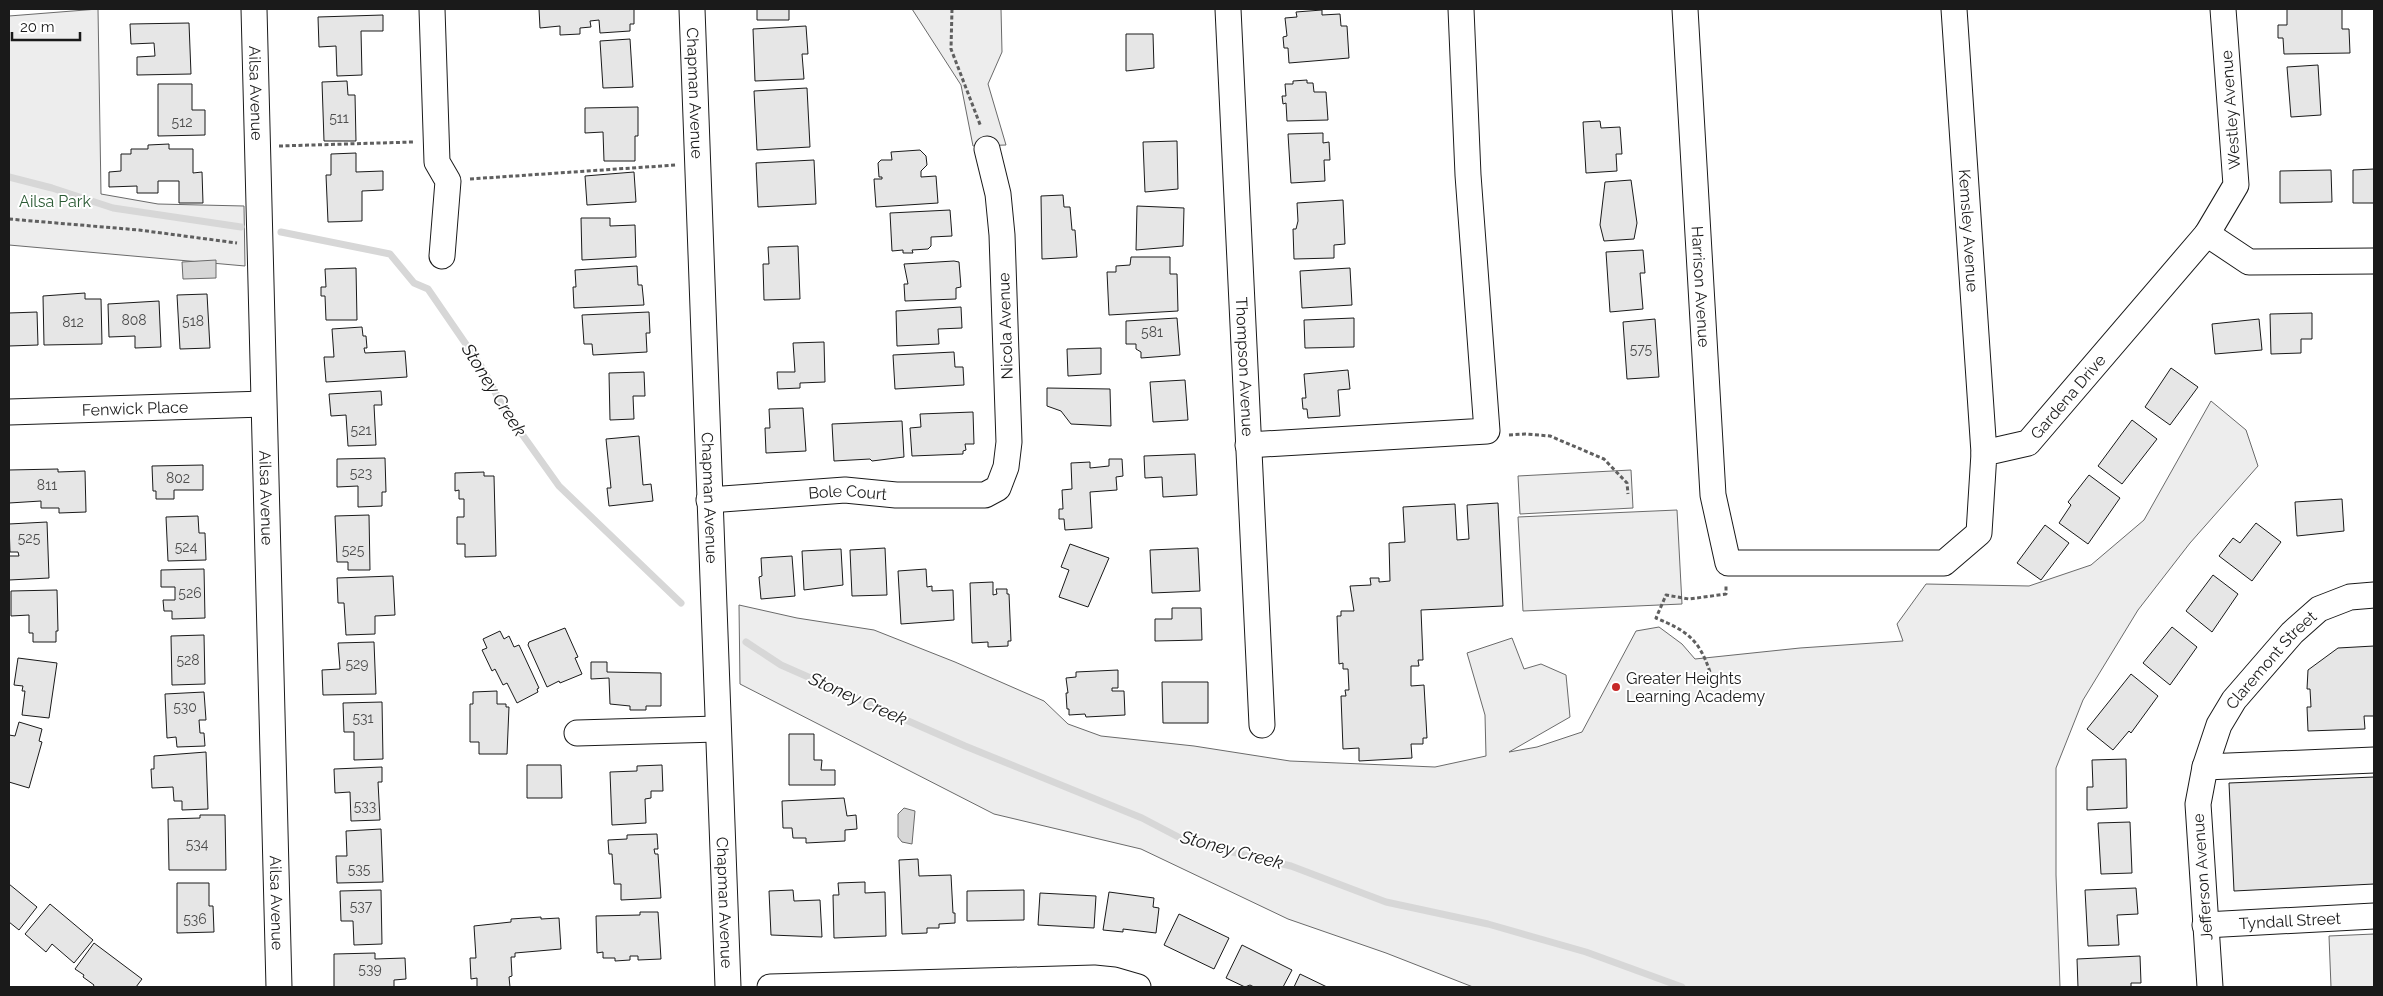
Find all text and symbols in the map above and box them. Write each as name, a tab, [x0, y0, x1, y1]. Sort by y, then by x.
scale bar	[12, 10, 80, 42]
text: 20 m	[20, 18, 55, 36]
street label: Chapman Avenue	[683, 27, 707, 159]
street label: Ailsa Avenue	[245, 45, 266, 141]
street label: Westley Avenue	[2217, 50, 2244, 170]
house number: 511	[329, 110, 349, 126]
house number: 512	[172, 114, 192, 130]
street label: Kemsley Avenue	[1955, 168, 1982, 293]
park label: Ailsa Park	[19, 192, 91, 211]
street label: Harrison Avenue	[1688, 225, 1713, 348]
street label: Nicola Avenue	[994, 272, 1017, 380]
street label: Thompson Avenue	[1232, 296, 1257, 437]
house number: 808	[121, 312, 147, 328]
house number: 518	[182, 313, 204, 329]
house number: 812	[62, 314, 84, 330]
house number: 581	[1141, 324, 1163, 340]
water label: Stoney Creek	[457, 339, 531, 440]
house number: 575	[1630, 341, 1653, 357]
street label: Gardena Drive	[2027, 351, 2110, 443]
street label: Fenwick Place	[81, 397, 188, 420]
house number: 521	[351, 422, 371, 438]
street label: Chapman Avenue	[698, 432, 721, 564]
street label: Ailsa Avenue	[255, 450, 277, 546]
house number: 523	[350, 465, 372, 481]
house number: 802	[166, 470, 190, 486]
house number: 811	[37, 477, 57, 493]
street label: Bole Court	[808, 481, 888, 504]
house number: 525	[18, 530, 41, 546]
house number: 524	[175, 539, 198, 555]
house number: 525	[342, 542, 365, 558]
house number: 526	[178, 585, 202, 601]
street label: Claremont Street	[2222, 607, 2321, 713]
house number: 528	[176, 652, 200, 668]
house number: 529	[345, 656, 369, 672]
water label: Stoney Creek	[805, 667, 911, 730]
place label: Greater Heights Learning Academy	[1626, 669, 1765, 706]
marker: Greater Heights Learning Academy	[1610, 681, 1622, 693]
house number: 530	[173, 699, 197, 715]
house number: 531	[352, 710, 374, 726]
house number: 533	[354, 798, 376, 814]
street label: Jefferson Avenue	[2189, 813, 2216, 941]
water label: Stoney Creek	[1178, 825, 1286, 873]
house number: 534	[186, 836, 209, 852]
street label: Chapman Avenue	[712, 836, 736, 968]
street label: Ailsa Avenue	[266, 855, 287, 950]
house number: 535	[348, 861, 371, 877]
house number: 537	[350, 898, 373, 914]
street label: Tyndall Street	[2239, 909, 2342, 933]
house number: 536	[183, 911, 207, 927]
house number: 539	[358, 961, 382, 977]

